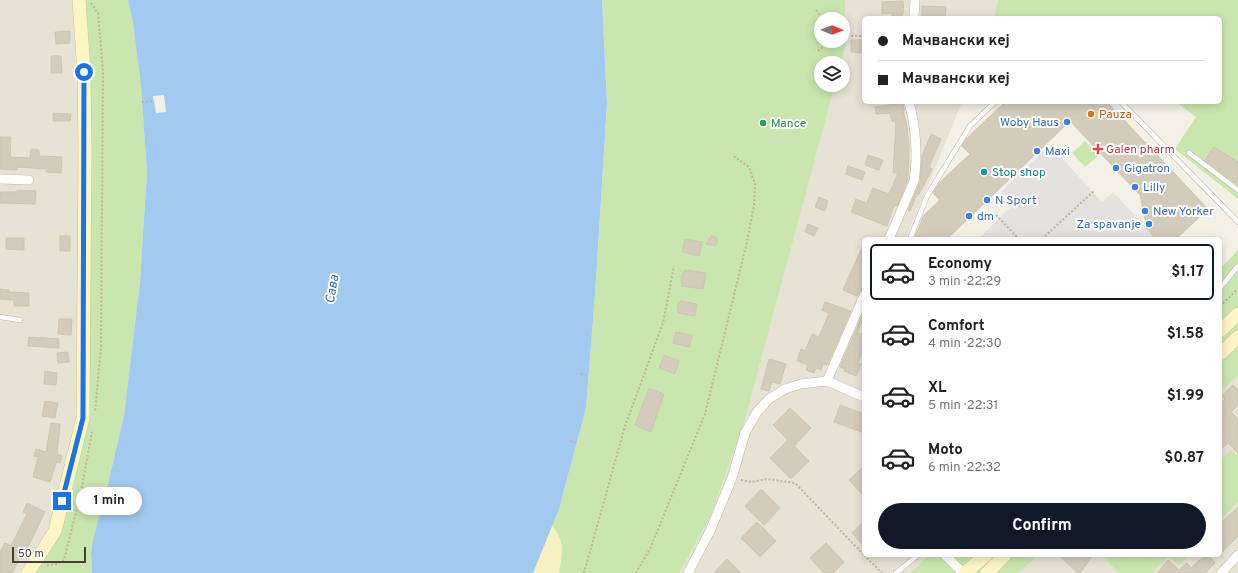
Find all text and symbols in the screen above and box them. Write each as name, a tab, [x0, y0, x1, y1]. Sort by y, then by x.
north arrow	[814, 12, 850, 48]
map controls	[814, 12, 850, 92]
text: Мачвански кеј	[902, 32, 1010, 51]
button: layers	[814, 56, 850, 92]
route start	[75, 63, 93, 81]
text: Мачвански кеј	[902, 70, 1010, 89]
place label: Pauza	[1099, 107, 1132, 123]
marker: Pauza	[1086, 109, 1096, 119]
place label: Woby Haus	[1000, 115, 1059, 131]
place label: Mance	[771, 116, 806, 132]
marker: Woby Haus	[1062, 117, 1072, 127]
marker: Mance	[758, 118, 768, 128]
place label: Galen pharm	[1106, 142, 1175, 158]
place label: Maxi	[1045, 144, 1070, 160]
marker: Galen pharm	[1093, 144, 1103, 154]
marker: Maxi	[1032, 146, 1042, 156]
place label: Gigatron	[1124, 161, 1170, 177]
marker: Gigatron	[1111, 163, 1121, 173]
place label: Stop shop	[992, 165, 1046, 181]
marker: Stop shop	[979, 167, 989, 177]
place label: Lilly	[1143, 180, 1165, 196]
marker: Lilly	[1130, 182, 1140, 192]
place label: N Sport	[995, 193, 1037, 209]
marker: N Sport	[982, 195, 992, 205]
place label: New Yorker	[1153, 204, 1214, 220]
marker: New Yorker	[1140, 206, 1150, 216]
place label: dm	[977, 209, 994, 225]
marker: dm	[964, 211, 974, 221]
place label: Za spavanje	[1076, 217, 1141, 233]
marker: Za spavanje	[1144, 219, 1154, 229]
icon: car	[880, 254, 916, 290]
text: Economy	[928, 255, 992, 274]
text: $1.17	[1171, 263, 1204, 282]
water label: Сава	[323, 274, 343, 305]
text: 3 min · 22:29	[928, 274, 1001, 290]
icon: car	[880, 316, 916, 352]
text: Comfort	[928, 317, 985, 336]
text: $1.58	[1167, 325, 1204, 344]
text: 4 min · 22:30	[928, 336, 1002, 352]
icon: car	[880, 378, 916, 414]
text: XL	[928, 379, 946, 398]
text: $1.99	[1167, 387, 1204, 406]
text: 5 min · 22:31	[928, 398, 998, 414]
icon: car	[880, 440, 916, 476]
text: Moto	[928, 441, 963, 460]
text: $0.87	[1164, 449, 1204, 468]
text: 6 min · 22:32	[928, 460, 1001, 476]
callout: 1 min	[76, 487, 142, 515]
route end	[53, 492, 71, 510]
text: 1 min	[93, 493, 125, 509]
button: Confirm	[878, 503, 1206, 549]
scale bar	[12, 545, 86, 564]
text: 50 m	[18, 547, 44, 561]

